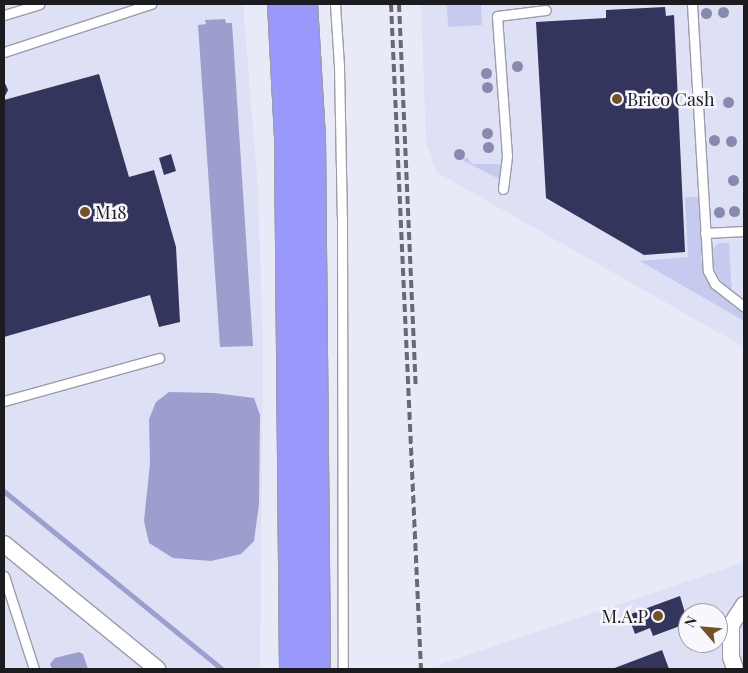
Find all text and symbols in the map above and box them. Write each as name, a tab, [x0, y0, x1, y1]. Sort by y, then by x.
place label: Brico Cash	[627, 88, 714, 110]
marker: Brico Cash	[611, 93, 623, 105]
place label: M18	[95, 201, 127, 223]
marker: M18	[79, 206, 91, 218]
north arrow	[678, 603, 728, 653]
place label: M.A.P	[601, 605, 648, 627]
marker: M.A.P	[652, 610, 664, 622]
text: N	[679, 613, 701, 630]

